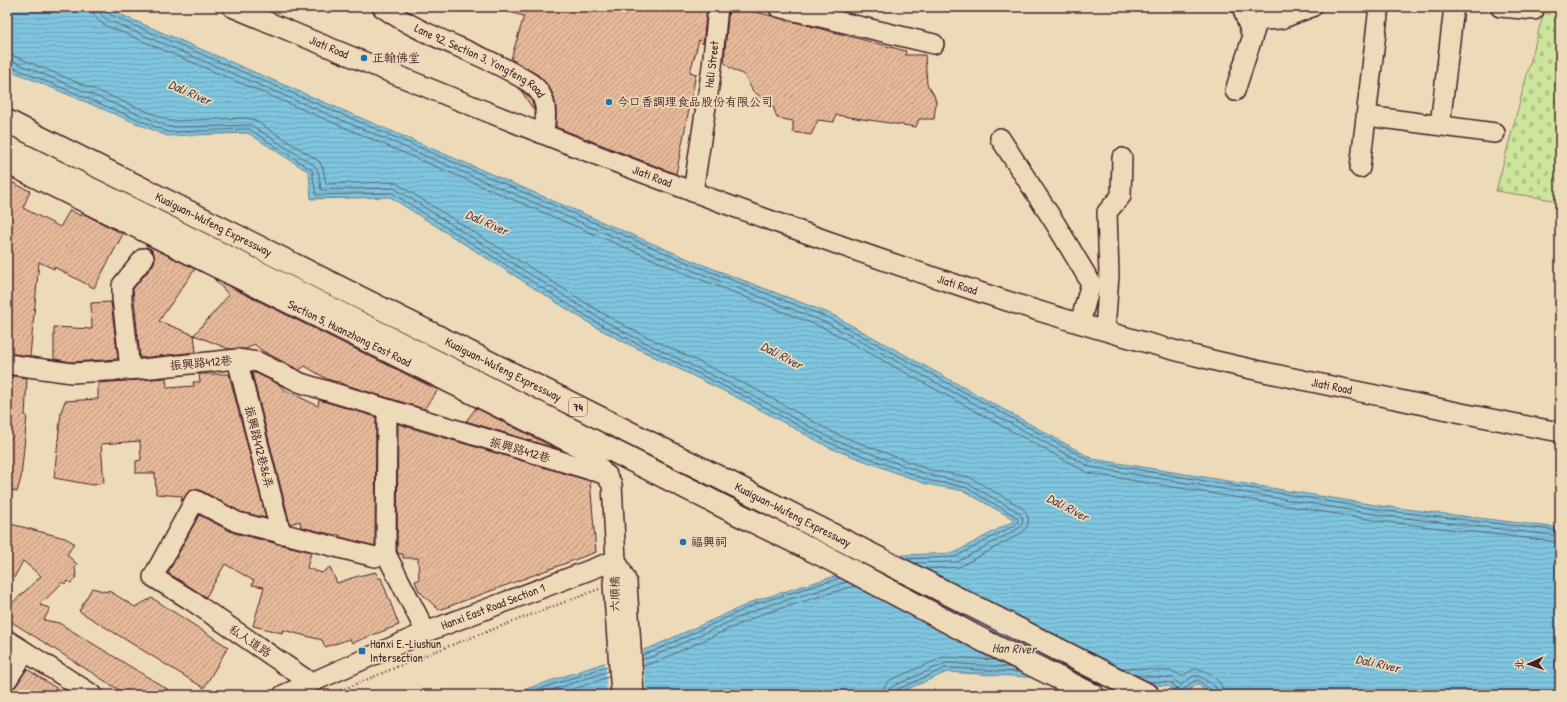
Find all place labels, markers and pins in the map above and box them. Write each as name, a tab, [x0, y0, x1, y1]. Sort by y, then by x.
place label: 正翰佛堂	[372, 49, 420, 66]
marker: 正翰佛堂	[359, 53, 369, 63]
place label: 今口香調理食品股份有限公司	[617, 93, 773, 110]
marker: 今口香調理食品股份有限公司	[604, 97, 614, 107]
place label: 福興祠	[691, 533, 727, 550]
marker: 福興祠	[678, 537, 688, 547]
place label: Hanxi E.-Liushun Intersection	[370, 635, 441, 666]
marker: Hanxi E.-Liushun Intersection	[357, 646, 367, 656]

